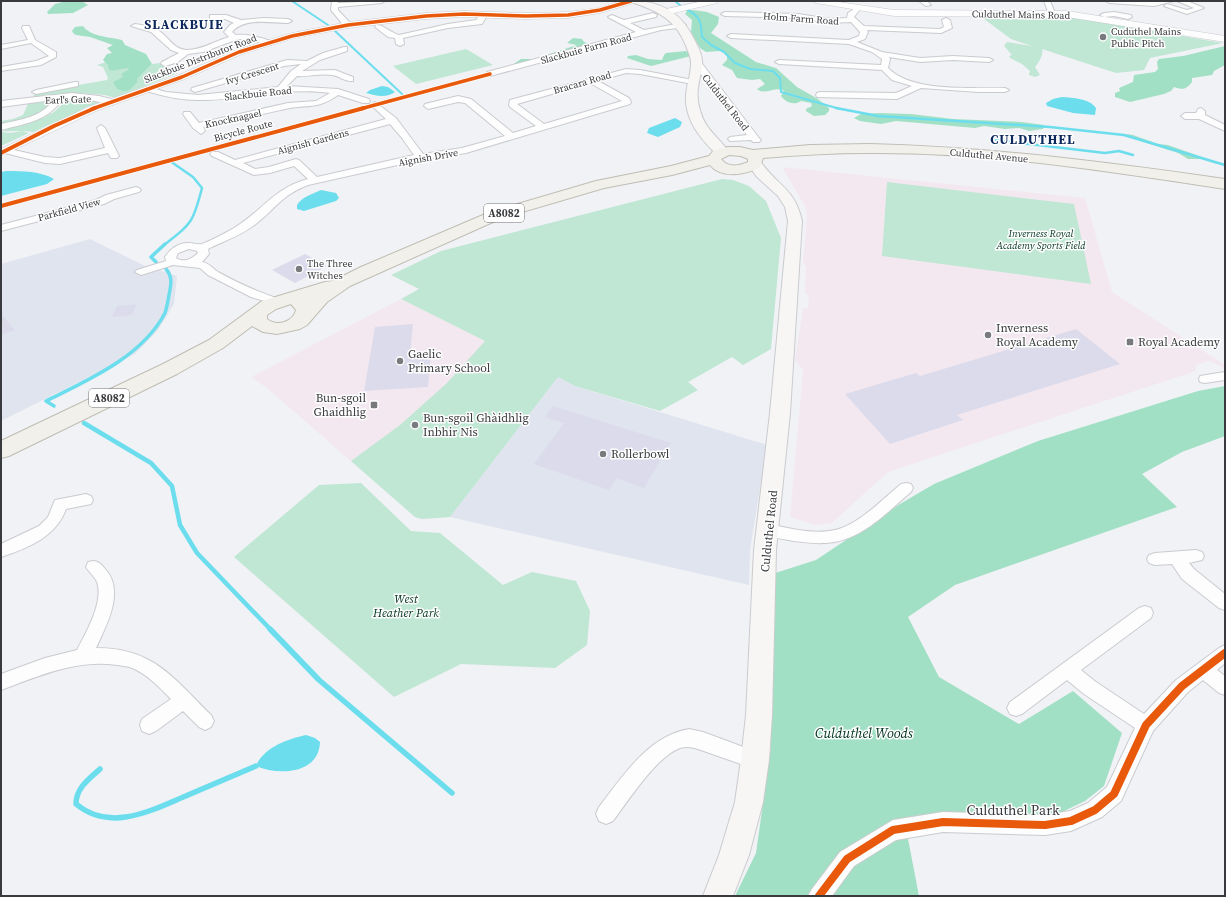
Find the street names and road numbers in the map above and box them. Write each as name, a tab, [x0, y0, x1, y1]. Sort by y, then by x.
street label: Culduthel Mains Road	[972, 7, 1071, 22]
street label: Holm Farm Road	[763, 9, 840, 28]
street label: Slackbuie Farm Road	[539, 30, 633, 67]
street label: Slackbuie Distributor Road	[142, 31, 259, 86]
street label: Ivy Crescent	[224, 59, 281, 88]
street label: Bracara Road	[552, 68, 613, 97]
street label: Culduthel Road	[699, 71, 752, 134]
street label: Slackbuie Road	[224, 83, 293, 104]
street label: Earl's Gate	[45, 92, 91, 107]
street label: Knocknagael	[204, 106, 263, 131]
street label: Bicycle Route	[212, 116, 274, 145]
street label: Aignish Gardens	[276, 126, 350, 157]
street label: Aignish Drive	[397, 146, 459, 169]
street label: Culduthel Avenue	[949, 146, 1029, 165]
street label: Parkfield View	[36, 195, 102, 224]
road number: A8082	[484, 204, 524, 222]
road number: A8082	[89, 389, 129, 407]
street label: Culduthel Road	[757, 489, 781, 573]
street label: Culduthel Park	[966, 800, 1060, 820]

